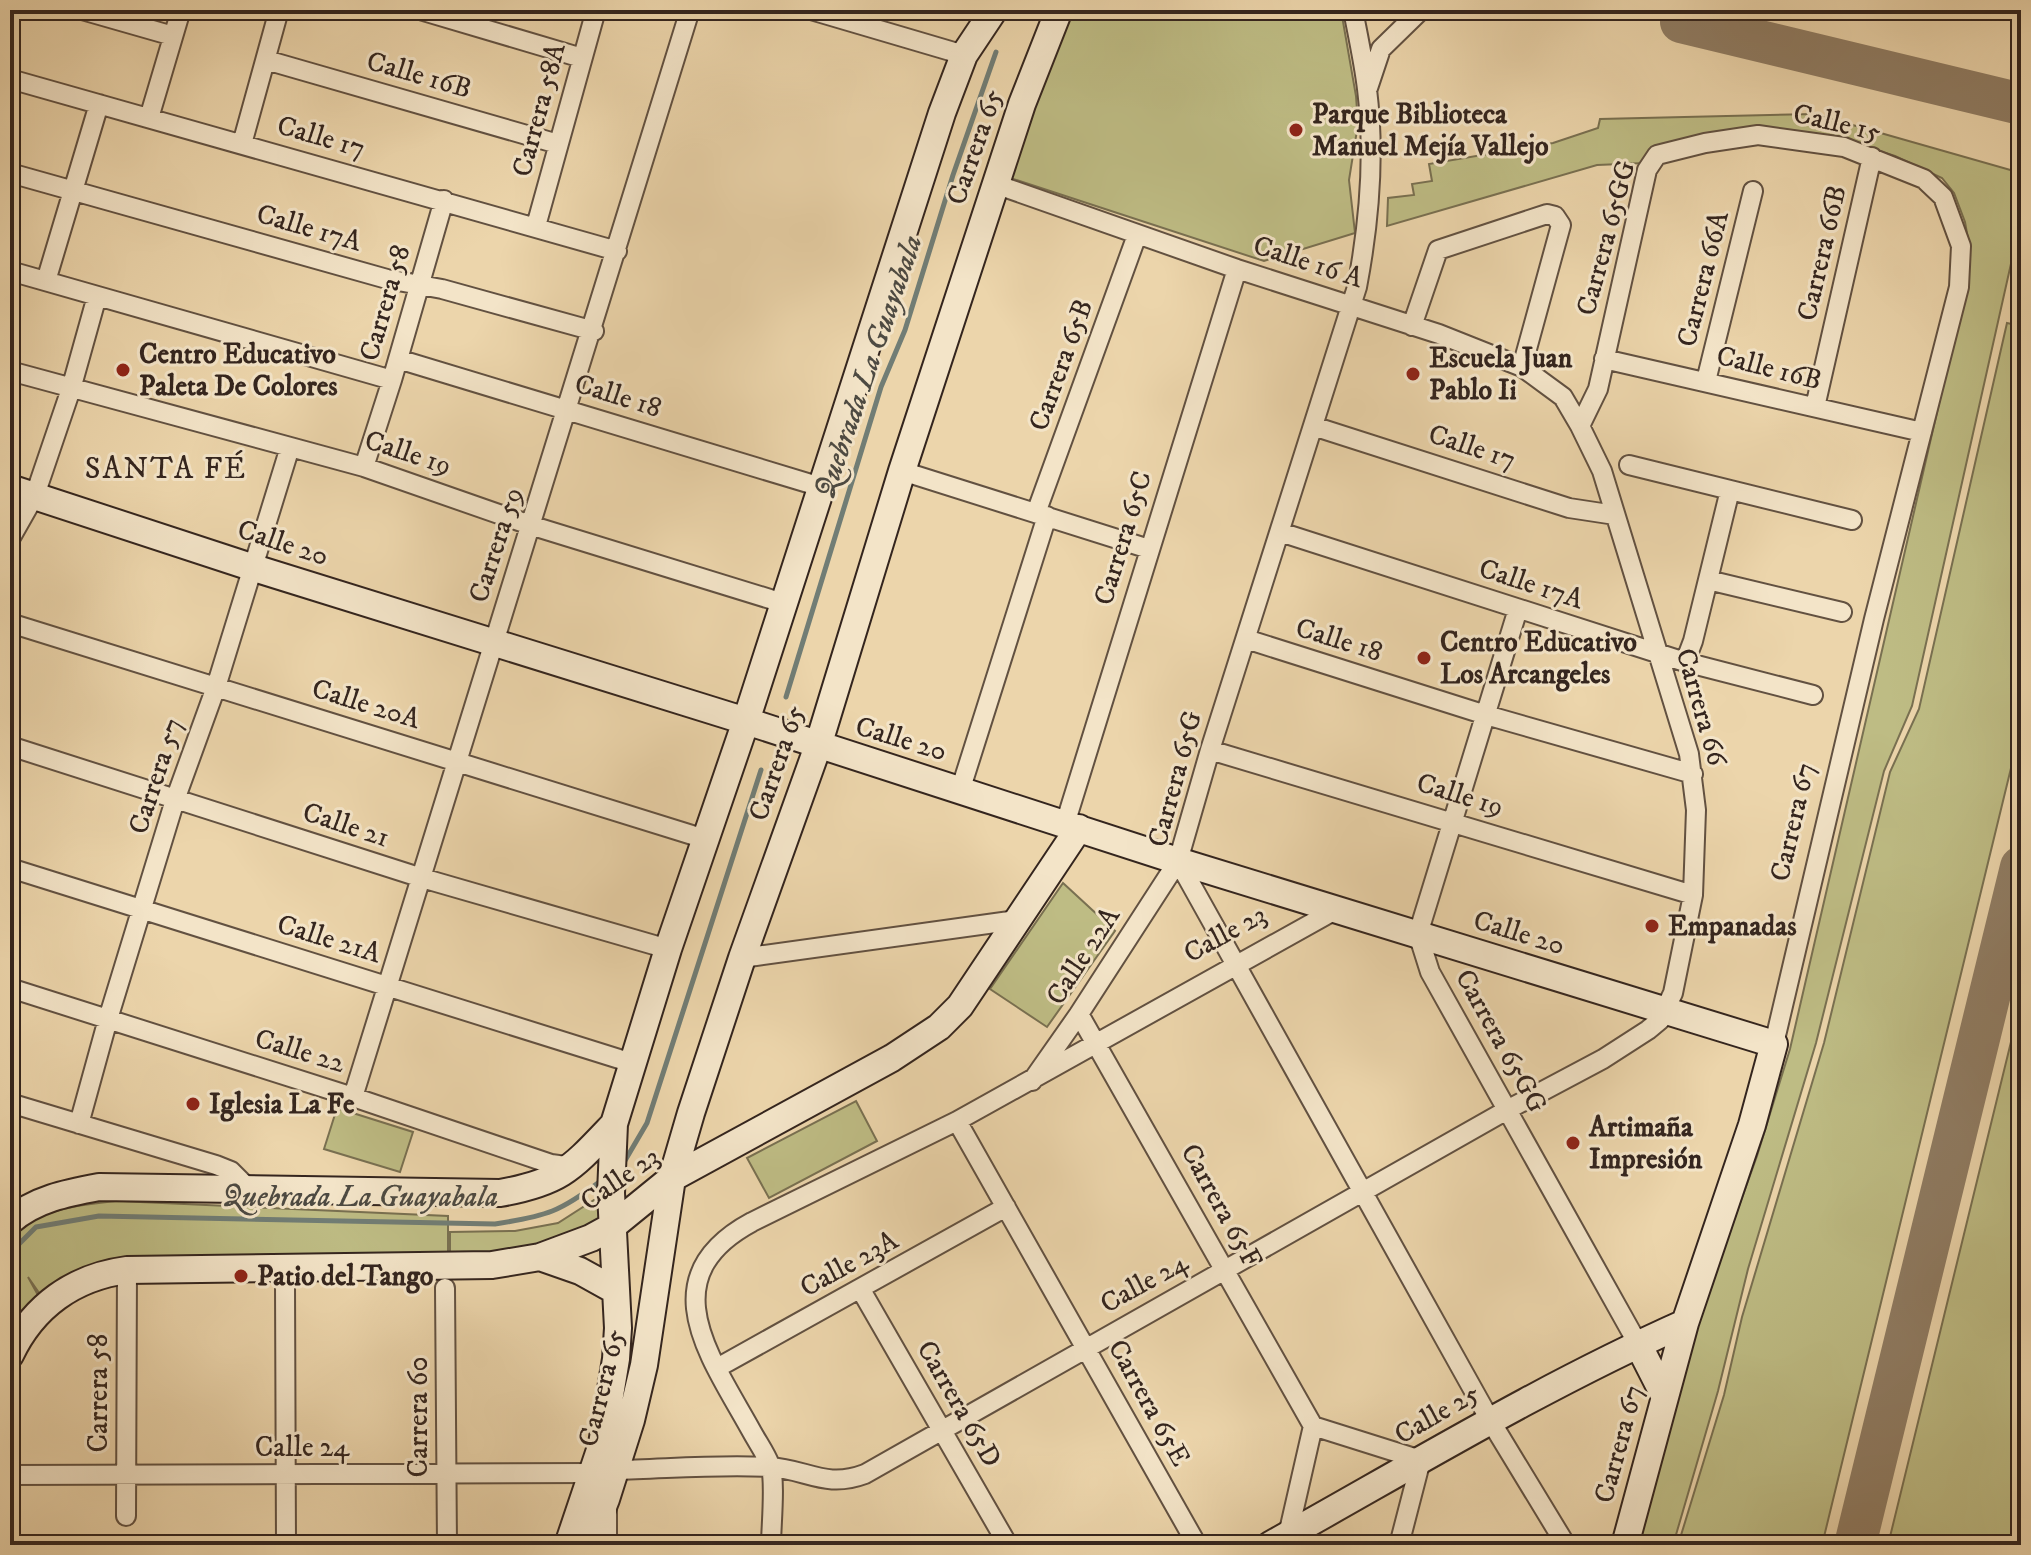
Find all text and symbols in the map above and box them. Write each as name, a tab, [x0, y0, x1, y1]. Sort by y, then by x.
street label: Carrera 58A	[504, 38, 574, 181]
street label: Calle 16B	[363, 43, 475, 107]
street label: Carrera 65	[939, 85, 1011, 209]
street label: Calle 15	[1790, 96, 1884, 150]
place label: Parque Biblioteca Manuel Mejía Vallejo	[1312, 97, 1549, 164]
street label: Calle 17	[273, 108, 369, 166]
marker: Parque Biblioteca Manuel Mejía Vallejo	[1287, 121, 1305, 139]
street label: Carrera 65GG	[1569, 157, 1643, 319]
street label: Carrera 66B	[1789, 182, 1855, 324]
street label: Calle 17A	[252, 196, 367, 260]
street label: Carrera 66A	[1669, 207, 1737, 350]
street label: Calle 16 A	[1249, 228, 1368, 297]
water label: Quebrada La Guayabala	[806, 230, 932, 504]
street label: Carrera 58	[352, 241, 418, 365]
street label: Carrera 65B	[1021, 294, 1101, 436]
place label: Centro Educativo Paleta De Colores	[139, 337, 338, 404]
street label: Calle 16B	[1713, 338, 1825, 398]
place label: Escuela Juan Pablo Ii	[1429, 341, 1573, 408]
marker: Centro Educativo Paleta De Colores	[114, 361, 132, 379]
marker: Escuela Juan Pablo Ii	[1404, 365, 1422, 383]
street label: Calle 18	[570, 366, 666, 426]
street label: Calle 17	[1424, 416, 1520, 478]
street label: Calle 19	[360, 423, 456, 483]
district label: SANTA FÉ	[85, 450, 247, 488]
street label: Carrera 65C	[1086, 467, 1160, 609]
street label: Carrera 59	[461, 483, 531, 607]
street label: Calle 20	[233, 512, 333, 574]
street label: Calle 17A	[1474, 551, 1589, 618]
street label: Calle 18	[1291, 610, 1387, 670]
place label: Centro Educativo Los Arcangeles	[1440, 625, 1637, 692]
street label: Carrera 66	[1668, 644, 1735, 771]
marker: Centro Educativo Los Arcangeles	[1415, 649, 1433, 667]
street label: Calle 20A	[308, 671, 426, 737]
street label: Carrera 65	[741, 701, 813, 825]
street label: Carrera 65G	[1140, 707, 1210, 851]
street label: Calle 20	[851, 709, 951, 769]
street label: Carrera 57	[121, 714, 191, 838]
street label: Carrera 67	[1762, 759, 1824, 885]
street label: Calle 19	[1412, 765, 1508, 825]
street label: Calle 21	[298, 795, 394, 855]
street label: Calle 23	[1178, 897, 1272, 971]
street label: Calle 22A	[1038, 899, 1128, 1012]
street label: Calle 20	[1469, 903, 1569, 963]
street label: Calle 21A	[273, 907, 386, 972]
place label: Empanadas	[1668, 909, 1797, 944]
marker: Empanadas	[1643, 917, 1661, 935]
street label: Carrera 65GG	[1447, 963, 1555, 1119]
street label: Calle 22	[251, 1021, 350, 1081]
place label: Iglesia La Fe	[209, 1087, 355, 1122]
marker: Iglesia La Fe	[184, 1095, 202, 1113]
place label: Artimaña Impresión	[1588, 1110, 1703, 1177]
marker: Artimaña Impresión	[1564, 1134, 1582, 1152]
street label: Carrera 65F	[1173, 1138, 1269, 1274]
street label: Calle 23	[573, 1139, 667, 1219]
water label: Quebrada La Guayabala	[222, 1179, 498, 1216]
street label: Calle 23A	[794, 1222, 905, 1305]
street label: Calle 24	[1094, 1244, 1195, 1321]
place label: Patio del Tango	[257, 1259, 434, 1294]
marker: Patio del Tango	[232, 1267, 250, 1285]
street label: Carrera 65	[571, 1326, 633, 1450]
street label: Carrera 58	[81, 1333, 116, 1453]
street label: Carrera 65E	[1100, 1333, 1198, 1473]
street label: Carrera 65D	[909, 1334, 1009, 1474]
street label: Carrera 60	[401, 1357, 436, 1477]
street label: Calle 25	[1388, 1376, 1486, 1452]
street label: Carrera 67	[1586, 1381, 1652, 1507]
street label: Calle 24	[255, 1430, 350, 1465]

